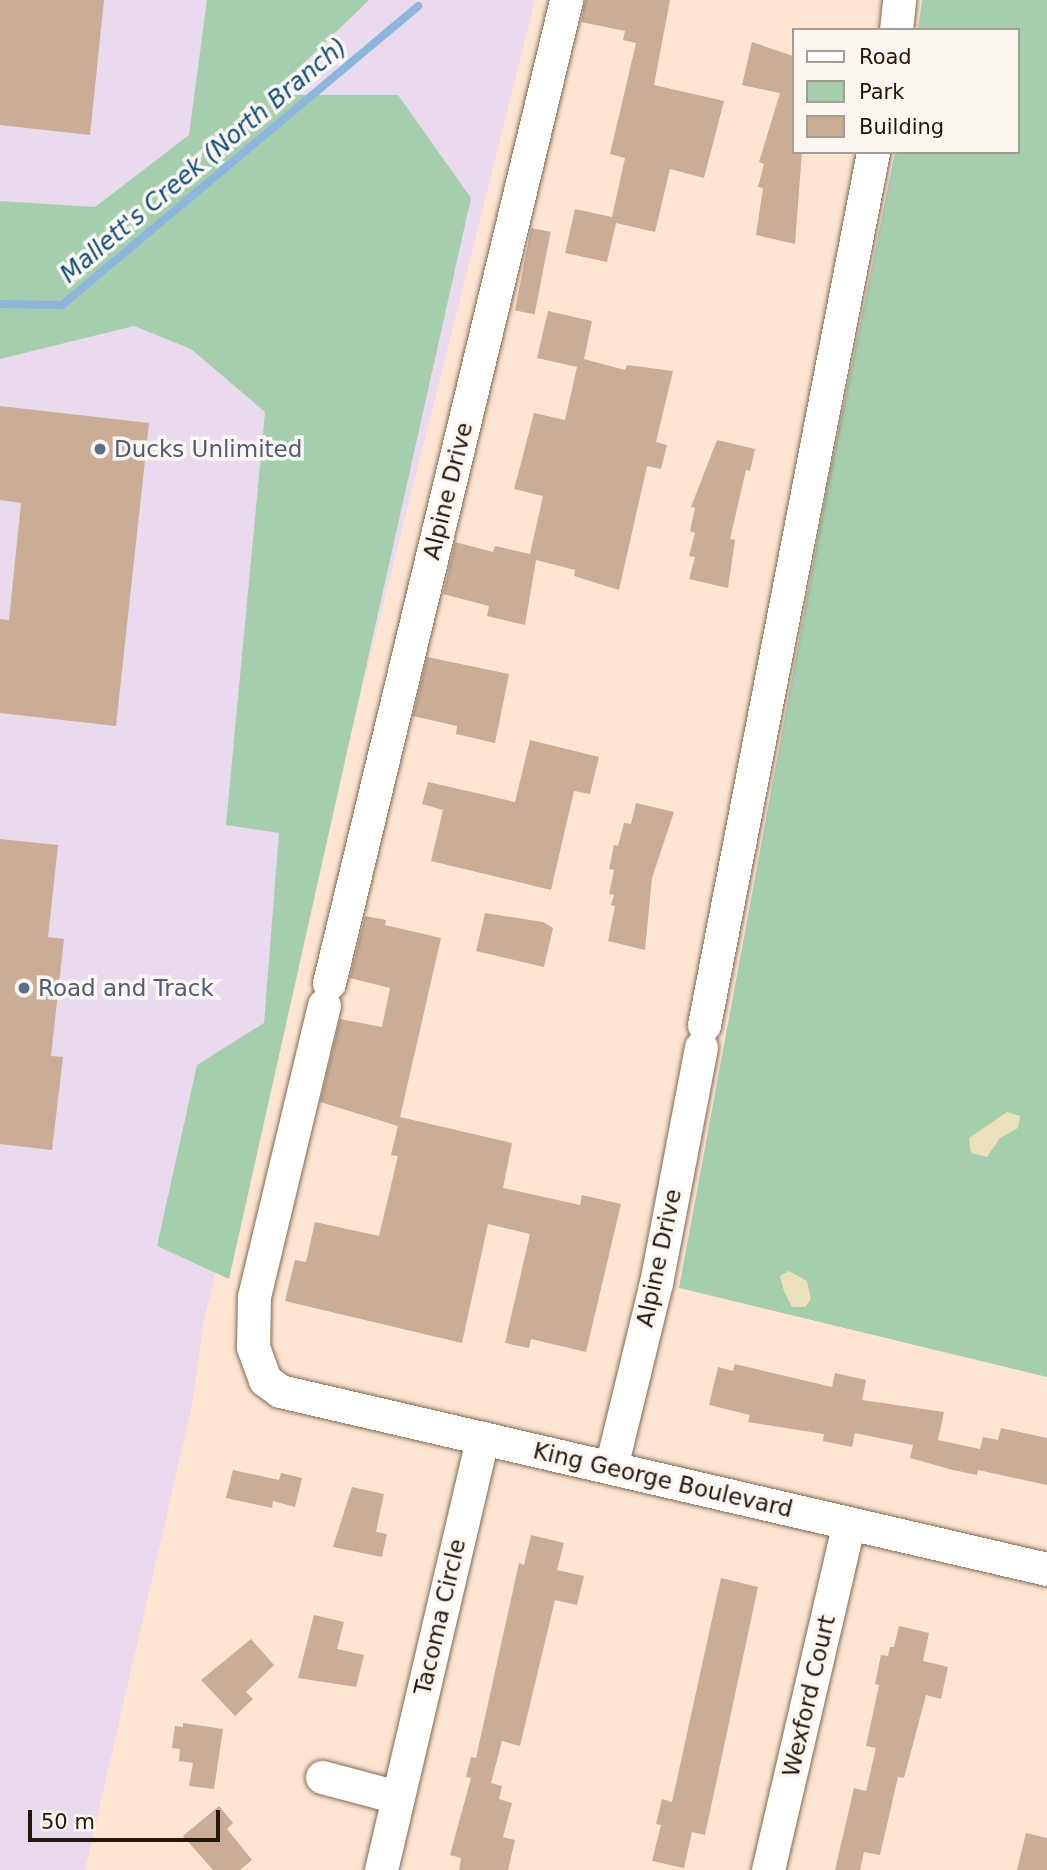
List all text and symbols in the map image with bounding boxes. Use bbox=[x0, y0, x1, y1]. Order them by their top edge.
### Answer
legend bbox=[792, 28, 1019, 154]
water label: Mallett's Creek (North Branch) bbox=[55, 33, 353, 289]
text: Road bbox=[859, 45, 912, 69]
text: Park bbox=[859, 80, 904, 104]
text: Building bbox=[859, 115, 944, 139]
street label: Alpine Drive bbox=[418, 420, 478, 562]
place label: Ducks Unlimited bbox=[114, 435, 302, 463]
marker: Ducks Unlimited bbox=[92, 441, 108, 457]
place label: Road and Track bbox=[38, 974, 214, 1002]
marker: Road and Track bbox=[16, 980, 32, 996]
street label: Alpine Drive bbox=[631, 1186, 687, 1330]
street label: King George Boulevard bbox=[531, 1437, 795, 1523]
street label: Tacoma Circle bbox=[409, 1536, 471, 1698]
street label: Wexford Court bbox=[777, 1612, 841, 1780]
scale bar bbox=[32, 1797, 224, 1841]
text: 50 m bbox=[41, 1810, 95, 1834]

